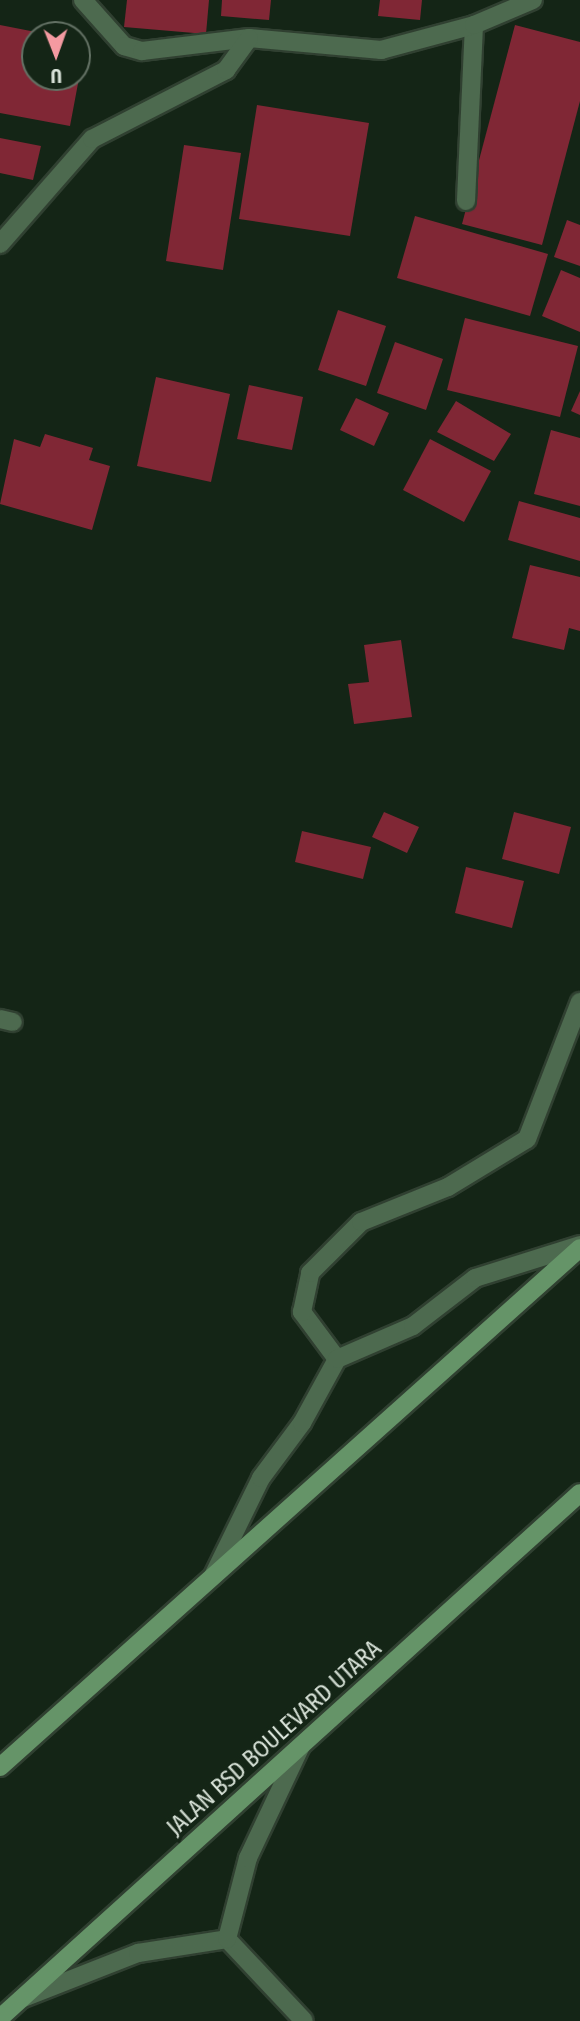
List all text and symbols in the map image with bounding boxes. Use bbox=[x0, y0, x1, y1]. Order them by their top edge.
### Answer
north arrow bbox=[21, 21, 91, 91]
text: U bbox=[51, 64, 62, 87]
street label: JALAN BSD BOULEVARD UTARA bbox=[161, 1635, 387, 1841]

